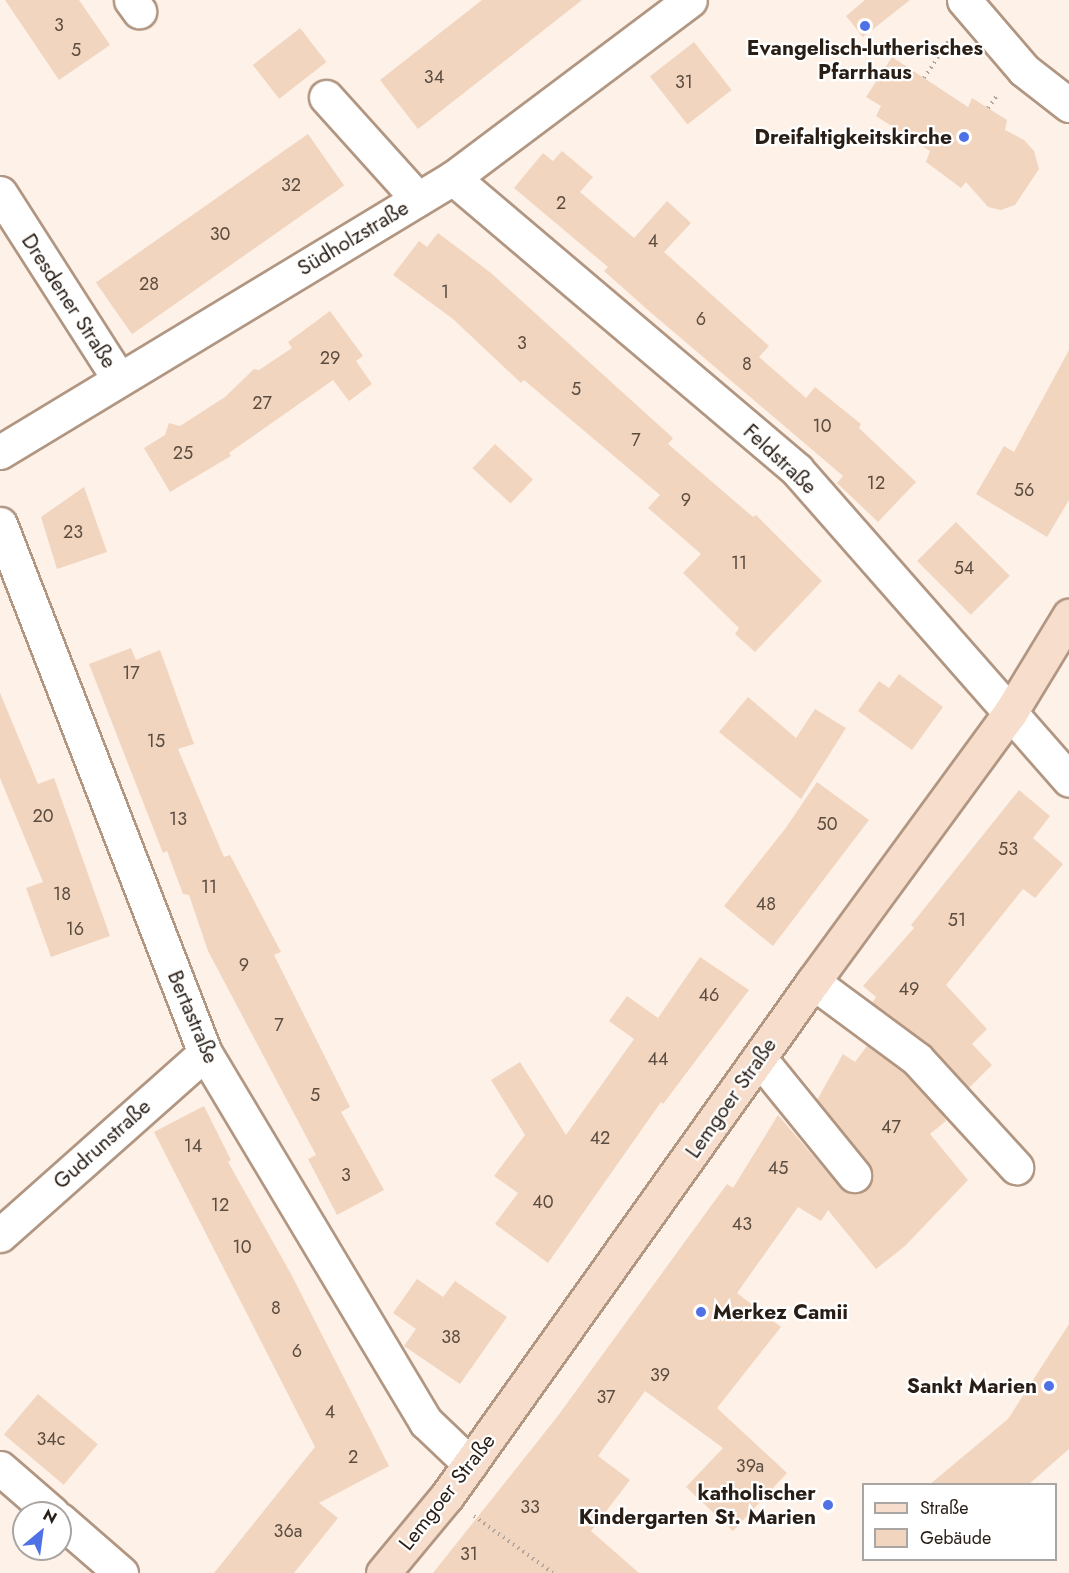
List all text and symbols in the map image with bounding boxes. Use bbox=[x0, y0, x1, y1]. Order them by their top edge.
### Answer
house number: 3 bbox=[54, 14, 64, 36]
marker: Evangelisch-lutherisches Pfarrhaus bbox=[858, 19, 872, 33]
place label: Evangelisch-lutherisches Pfarrhaus bbox=[747, 35, 983, 85]
house number: 5 bbox=[71, 39, 81, 61]
house number: 34 bbox=[424, 66, 444, 88]
house number: 31 bbox=[675, 71, 693, 93]
place label: Dreifaltigkeitskirche bbox=[754, 124, 952, 150]
marker: Dreifaltigkeitskirche bbox=[957, 130, 971, 144]
house number: 32 bbox=[281, 174, 301, 196]
house number: 2 bbox=[556, 192, 566, 214]
street label: Südholzstraße bbox=[293, 195, 413, 281]
house number: 30 bbox=[210, 223, 230, 245]
street label: Dresdener Straße bbox=[16, 229, 122, 373]
house number: 4 bbox=[648, 230, 658, 252]
house number: 28 bbox=[139, 273, 159, 295]
house number: 1 bbox=[441, 281, 449, 303]
house number: 6 bbox=[696, 308, 706, 330]
house number: 3 bbox=[517, 332, 527, 354]
house number: 29 bbox=[320, 347, 340, 369]
house number: 8 bbox=[742, 353, 752, 375]
house number: 5 bbox=[571, 378, 581, 400]
house number: 27 bbox=[252, 392, 272, 414]
house number: 10 bbox=[813, 415, 831, 437]
street label: Feldstraße bbox=[738, 419, 822, 499]
house number: 7 bbox=[631, 429, 641, 451]
house number: 25 bbox=[173, 442, 193, 464]
house number: 12 bbox=[867, 472, 885, 494]
house number: 56 bbox=[1014, 479, 1034, 501]
house number: 9 bbox=[681, 489, 691, 511]
house number: 23 bbox=[63, 521, 83, 543]
house number: 11 bbox=[731, 552, 747, 574]
house number: 54 bbox=[954, 557, 974, 579]
house number: 17 bbox=[122, 662, 140, 684]
house number: 15 bbox=[147, 730, 165, 752]
house number: 20 bbox=[32, 805, 54, 827]
house number: 13 bbox=[169, 808, 187, 830]
house number: 50 bbox=[817, 813, 837, 835]
house number: 53 bbox=[998, 838, 1018, 860]
house number: 11 bbox=[201, 876, 217, 898]
house number: 18 bbox=[53, 883, 71, 905]
house number: 48 bbox=[756, 893, 776, 915]
house number: 51 bbox=[948, 909, 966, 931]
house number: 16 bbox=[66, 918, 84, 940]
house number: 9 bbox=[239, 954, 249, 976]
street label: Bertastraße bbox=[162, 967, 224, 1067]
house number: 49 bbox=[899, 978, 919, 1000]
house number: 46 bbox=[699, 984, 719, 1006]
house number: 7 bbox=[274, 1014, 284, 1036]
street label: Lemgoer Straße bbox=[680, 1033, 782, 1163]
house number: 44 bbox=[648, 1048, 668, 1070]
house number: 5 bbox=[310, 1084, 320, 1106]
street label: Gudrunstraße bbox=[48, 1094, 156, 1194]
house number: 47 bbox=[881, 1116, 901, 1138]
house number: 42 bbox=[590, 1127, 610, 1149]
house number: 14 bbox=[184, 1135, 202, 1157]
house number: 45 bbox=[768, 1157, 788, 1179]
house number: 3 bbox=[341, 1164, 351, 1186]
house number: 40 bbox=[532, 1191, 554, 1213]
house number: 12 bbox=[211, 1194, 229, 1216]
house number: 43 bbox=[732, 1213, 752, 1235]
house number: 10 bbox=[233, 1236, 251, 1258]
house number: 8 bbox=[271, 1297, 281, 1319]
place label: Merkez Camii bbox=[713, 1299, 848, 1325]
marker: Merkez Camii bbox=[694, 1305, 708, 1319]
house number: 38 bbox=[441, 1326, 461, 1348]
house number: 6 bbox=[292, 1340, 302, 1362]
house number: 39 bbox=[650, 1364, 670, 1386]
place label: Sankt Marien bbox=[907, 1373, 1037, 1399]
marker: Sankt Marien bbox=[1042, 1379, 1056, 1393]
house number: 37 bbox=[596, 1386, 616, 1408]
house number: 4 bbox=[325, 1401, 335, 1423]
house number: 34c bbox=[37, 1428, 65, 1450]
street label: Lemgoer Straße bbox=[394, 1429, 500, 1555]
house number: 2 bbox=[348, 1446, 358, 1468]
house number: 39a bbox=[736, 1455, 764, 1477]
place label: katholischer Kindergarten St. Marien bbox=[579, 1480, 816, 1530]
legend bbox=[862, 1483, 1057, 1561]
text: Straße bbox=[920, 1495, 968, 1521]
house number: 33 bbox=[520, 1496, 540, 1518]
marker: katholischer Kindergarten St. Marien bbox=[821, 1498, 835, 1512]
north arrow bbox=[12, 1501, 72, 1561]
text: N bbox=[39, 1503, 61, 1530]
house number: 36a bbox=[274, 1520, 302, 1542]
text: Gebäude bbox=[920, 1525, 991, 1551]
house number: 31 bbox=[460, 1543, 478, 1565]

